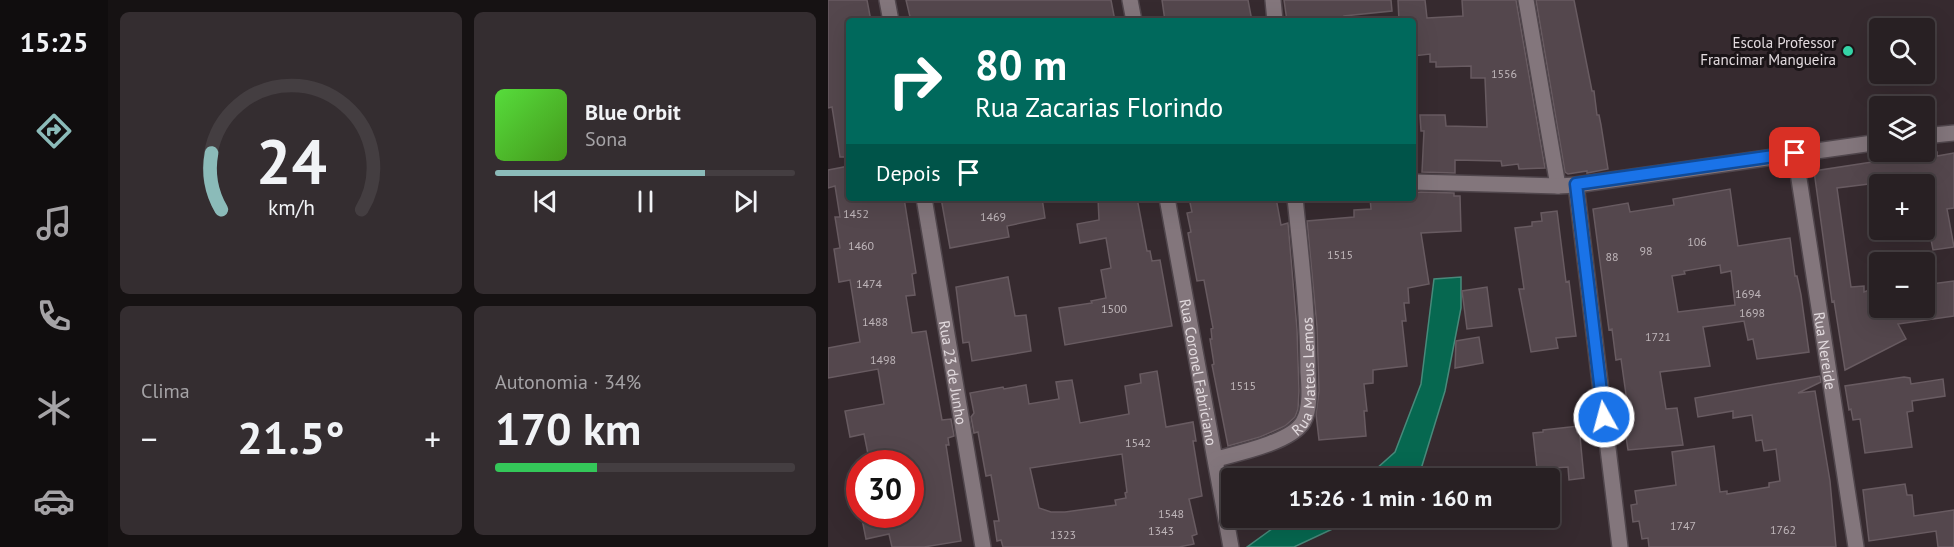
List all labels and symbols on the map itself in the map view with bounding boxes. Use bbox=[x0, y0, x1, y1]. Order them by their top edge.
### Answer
place label: Escola Professor Francimar Mangueira bbox=[1700, 33, 1836, 69]
marker: Escola Professor Francimar Mangueira bbox=[1841, 44, 1855, 58]
house number: 1556 bbox=[1491, 66, 1517, 81]
pin bbox=[1769, 127, 1820, 178]
house number: 1452 bbox=[843, 206, 869, 221]
house number: 1469 bbox=[980, 209, 1006, 224]
house number: 106 bbox=[1687, 234, 1707, 249]
house number: 1460 bbox=[848, 238, 875, 253]
house number: 98 bbox=[1639, 243, 1653, 258]
house number: 1515 bbox=[1327, 247, 1353, 262]
house number: 88 bbox=[1605, 249, 1619, 264]
house number: 1474 bbox=[856, 276, 883, 291]
house number: 1694 bbox=[1735, 286, 1762, 301]
street label: Rua Coronel Fabriciano bbox=[1176, 297, 1222, 447]
house number: 1500 bbox=[1101, 301, 1128, 316]
house number: 1698 bbox=[1739, 305, 1765, 320]
street label: Rua Nereide bbox=[1810, 310, 1841, 391]
house number: 1488 bbox=[862, 314, 888, 329]
street label: Rua Mateus Lemos bbox=[1287, 317, 1319, 439]
street label: Rua 23 de Junho bbox=[935, 319, 972, 426]
house number: 1721 bbox=[1645, 329, 1671, 344]
house number: 1498 bbox=[870, 352, 896, 367]
house number: 1515 bbox=[1230, 378, 1256, 393]
position arrow bbox=[1572, 385, 1636, 449]
house number: 1542 bbox=[1125, 435, 1151, 450]
speed limit sign: 30 bbox=[846, 450, 924, 528]
house number: 1548 bbox=[1158, 506, 1184, 521]
house number: 1747 bbox=[1670, 518, 1696, 533]
house number: 1762 bbox=[1770, 522, 1796, 537]
house number: 1343 bbox=[1148, 523, 1174, 538]
house number: 1323 bbox=[1050, 527, 1076, 542]

